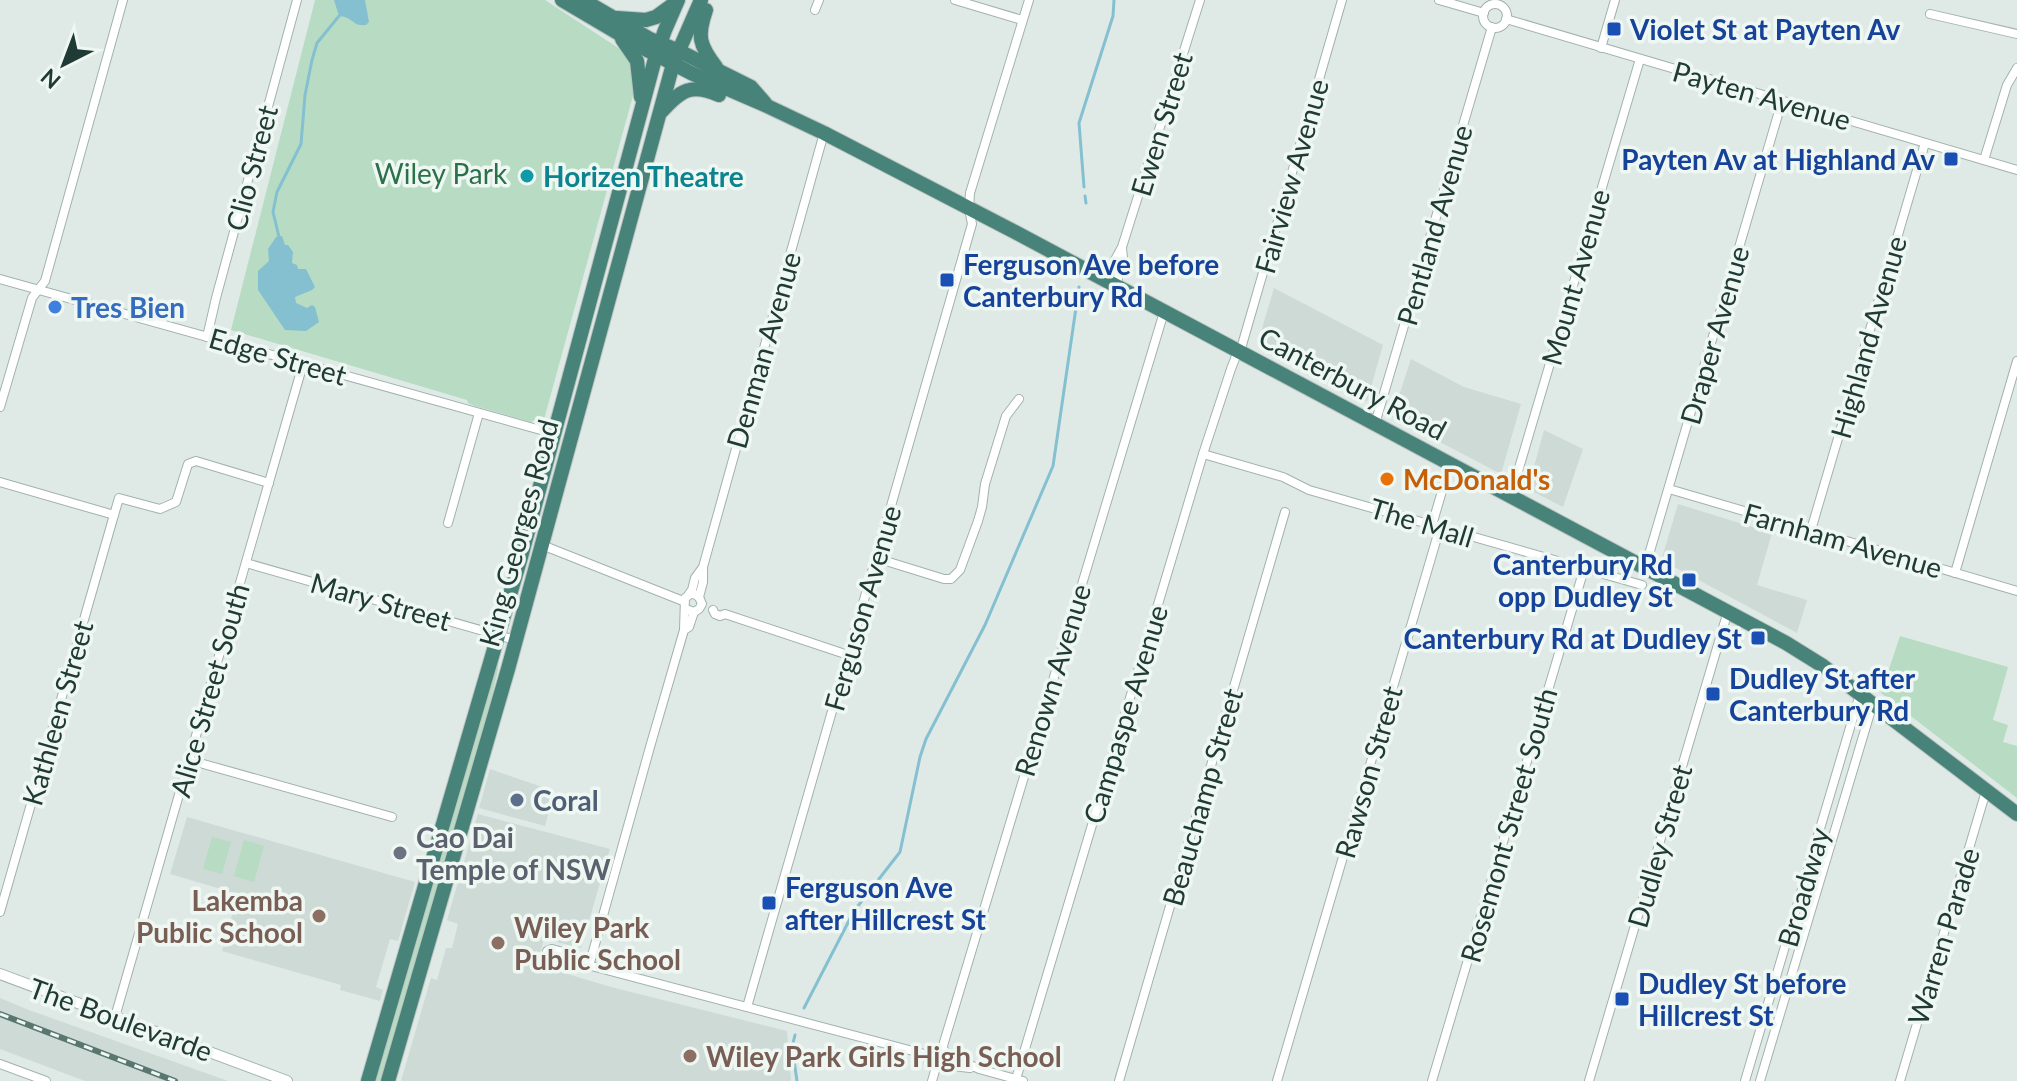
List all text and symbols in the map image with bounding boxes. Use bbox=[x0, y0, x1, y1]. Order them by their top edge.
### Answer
place label: Violet St at Payten Av bbox=[1629, 12, 1900, 46]
marker: Violet St at Payten Av bbox=[1605, 20, 1623, 38]
north arrow bbox=[24, 24, 104, 104]
street label: Ewen Street bbox=[1123, 48, 1199, 200]
street label: Payten Avenue bbox=[1669, 53, 1855, 137]
text: N bbox=[35, 64, 66, 95]
street label: Fairview Avenue bbox=[1247, 75, 1335, 277]
street label: Clio Street bbox=[218, 101, 284, 235]
street label: Pentland Avenue bbox=[1389, 121, 1479, 329]
place label: Payten Av at Highland Av bbox=[1621, 142, 1935, 176]
marker: Payten Av at Highland Av bbox=[1942, 150, 1960, 168]
park label: Wiley Park bbox=[375, 156, 508, 190]
place label: Horizen Theatre bbox=[543, 159, 744, 193]
marker: Horizen Theatre bbox=[518, 167, 536, 185]
street label: Mount Avenue bbox=[1534, 185, 1616, 369]
street label: Highland Avenue bbox=[1823, 232, 1913, 442]
street label: Draper Avenue bbox=[1672, 242, 1756, 428]
place label: Ferguson Ave before Canterbury Rd bbox=[963, 247, 1219, 313]
street label: Denman Avenue bbox=[719, 248, 807, 452]
marker: Ferguson Ave before Canterbury Rd bbox=[938, 271, 956, 289]
place label: Tres Bien bbox=[71, 290, 185, 324]
marker: Tres Bien bbox=[46, 298, 64, 316]
street label: Canterbury Road bbox=[1253, 319, 1453, 447]
street label: Edge Street bbox=[205, 320, 351, 392]
street label: King Georges Road bbox=[471, 416, 565, 650]
place label: McDonald's bbox=[1403, 462, 1550, 496]
marker: McDonald's bbox=[1378, 470, 1396, 488]
street label: The Mall bbox=[1366, 490, 1478, 554]
street label: Farnham Avenue bbox=[1740, 495, 1946, 585]
street label: Ferguson Avenue bbox=[816, 501, 908, 715]
place label: Canterbury Rd opp Dudley St bbox=[1493, 547, 1674, 613]
street label: Mary Street bbox=[307, 565, 455, 637]
marker: Canterbury Rd opp Dudley St bbox=[1680, 571, 1698, 589]
street label: Alice Street South bbox=[162, 579, 256, 801]
street label: Renown Avenue bbox=[1007, 580, 1097, 780]
street label: Campaspe Avenue bbox=[1076, 601, 1174, 827]
street label: Kathleen Street bbox=[14, 617, 100, 809]
place label: Canterbury Rd at Dudley St bbox=[1403, 621, 1743, 655]
marker: Canterbury Rd at Dudley St bbox=[1749, 629, 1767, 647]
place label: Dudley St after Canterbury Rd bbox=[1729, 661, 1916, 727]
street label: Rawson Street bbox=[1327, 682, 1409, 862]
street label: Beauchamp Street bbox=[1155, 684, 1249, 910]
street label: Rosemont Street South bbox=[1453, 684, 1563, 966]
marker: Dudley St after Canterbury Rd bbox=[1704, 685, 1722, 703]
street label: Dudley Street bbox=[1620, 761, 1698, 931]
place label: Coral bbox=[533, 783, 599, 817]
marker: Coral bbox=[508, 791, 526, 809]
place label: Cao Dai Temple of NSW bbox=[416, 820, 611, 886]
street label: Broadway bbox=[1770, 823, 1836, 951]
street label: Warren Parade bbox=[1900, 843, 1986, 1029]
marker: Cao Dai Temple of NSW bbox=[391, 844, 409, 862]
place label: Ferguson Ave after Hillcrest St bbox=[785, 870, 986, 936]
place label: Lakemba Public School bbox=[136, 883, 303, 949]
marker: Ferguson Ave after Hillcrest St bbox=[760, 894, 778, 912]
marker: Lakemba Public School bbox=[310, 907, 328, 925]
place label: Wiley Park Public School bbox=[514, 910, 681, 976]
marker: Wiley Park Public School bbox=[489, 934, 507, 952]
place label: Dudley St before Hillcrest St bbox=[1638, 966, 1847, 1032]
street label: The Boulevarde bbox=[25, 970, 217, 1068]
marker: Dudley St before Hillcrest St bbox=[1613, 990, 1631, 1008]
place label: Wiley Park Girls High School bbox=[706, 1039, 1062, 1073]
marker: Wiley Park Girls High School bbox=[681, 1047, 699, 1065]

